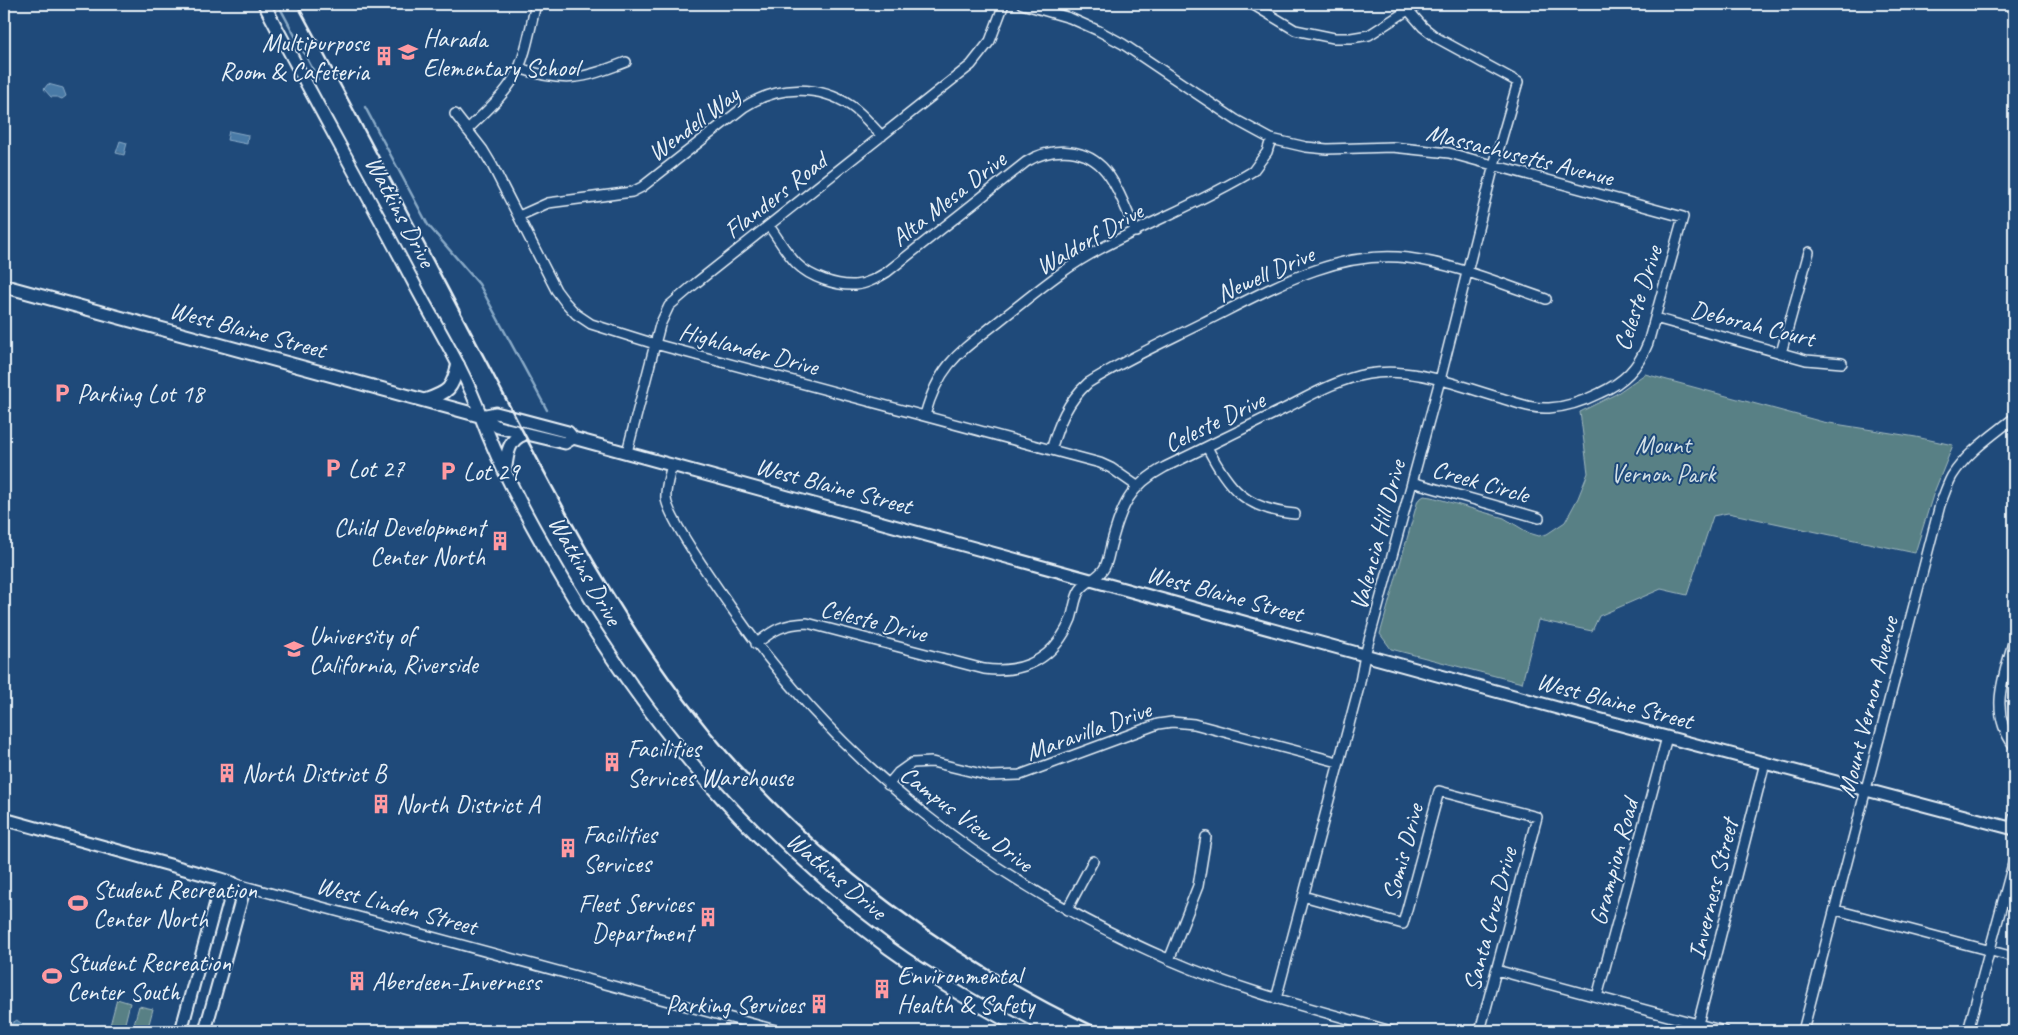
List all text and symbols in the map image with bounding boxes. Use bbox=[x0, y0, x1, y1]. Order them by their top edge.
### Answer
place label: Harada Elementary School bbox=[423, 23, 584, 84]
place label: Multipurpose Room & Cafeteria bbox=[220, 27, 371, 88]
school or university icon: Harada Elementary School bbox=[397, 41, 419, 63]
building icon: Multipurpose Room & Cafeteria bbox=[373, 45, 395, 67]
street label: Wendell Way bbox=[641, 78, 747, 169]
street label: Massachusetts Avenue bbox=[1423, 116, 1618, 194]
street label: Alta Mesa Drive bbox=[885, 143, 1014, 254]
street label: Flanders Road bbox=[717, 144, 836, 246]
street label: Watkins Drive bbox=[358, 150, 444, 274]
street label: Waldorf Drive bbox=[1030, 194, 1150, 282]
street label: Newell Drive bbox=[1212, 237, 1321, 310]
street label: Celeste Drive bbox=[1606, 240, 1670, 355]
street label: Deborah Court bbox=[1688, 293, 1821, 355]
street label: West Blaine Street bbox=[166, 294, 332, 367]
street label: Highlander Drive bbox=[676, 315, 824, 383]
place label: Parking Lot 18 bbox=[77, 378, 207, 410]
parking icon: Parking Lot 18 bbox=[51, 382, 73, 404]
street label: Celeste Drive bbox=[1159, 383, 1272, 460]
park label: Mount Vernon Park bbox=[1611, 429, 1717, 490]
street label: West Blaine Street bbox=[752, 450, 918, 523]
place label: Lot 27 bbox=[348, 453, 406, 485]
street label: Creek Circle bbox=[1429, 453, 1535, 512]
street label: Valencia Hill Drive bbox=[1343, 455, 1414, 614]
place label: Lot 29 bbox=[463, 456, 521, 488]
parking icon: Lot 27 bbox=[322, 457, 344, 479]
parking icon: Lot 29 bbox=[437, 460, 459, 482]
street label: Watkins Drive bbox=[541, 510, 630, 633]
place label: Child Development Center North bbox=[334, 512, 489, 573]
building icon: Child Development Center North bbox=[489, 530, 511, 552]
street label: West Blaine Street bbox=[1143, 558, 1309, 631]
street label: Celeste Drive bbox=[817, 592, 932, 650]
street label: Mount Vernon Avenue bbox=[1830, 612, 1906, 801]
place label: University of California, Riverside bbox=[309, 620, 479, 681]
school or university icon: University of California, Riverside bbox=[283, 638, 305, 660]
street label: West Blaine Street bbox=[1533, 665, 1699, 738]
street label: Maravilla Drive bbox=[1021, 693, 1157, 768]
place label: Facilities Services Warehouse bbox=[627, 733, 795, 794]
building icon: Facilities Services Warehouse bbox=[601, 751, 623, 773]
place label: North District B bbox=[242, 758, 388, 790]
street label: Campus View Drive bbox=[893, 758, 1041, 880]
building icon: North District B bbox=[216, 762, 238, 784]
place label: North District A bbox=[396, 789, 541, 821]
street label: Grampion Road bbox=[1582, 792, 1647, 929]
building icon: North District A bbox=[370, 793, 392, 815]
street label: Somis Drive bbox=[1375, 799, 1432, 904]
street label: Inverness Street bbox=[1680, 812, 1747, 963]
place label: Facilities Services bbox=[583, 819, 659, 880]
street label: Watkins Drive bbox=[780, 825, 895, 928]
building icon: Facilities Services bbox=[557, 837, 579, 859]
street label: Santa Cruz Drive bbox=[1455, 842, 1525, 994]
street label: West Linden Street bbox=[313, 869, 483, 943]
place label: Student Recreation Center North bbox=[93, 874, 258, 935]
place label: Fleet Services Department bbox=[578, 888, 697, 949]
sports icon: Student Recreation Center North bbox=[67, 892, 89, 914]
building icon: Fleet Services Department bbox=[697, 906, 719, 928]
place label: Student Recreation Center South bbox=[67, 947, 232, 1008]
place label: Environmental Health & Safety bbox=[897, 960, 1037, 1021]
sports icon: Student Recreation Center South bbox=[41, 965, 63, 987]
place label: Aberdeen-Inverness bbox=[372, 966, 543, 998]
building icon: Aberdeen-Inverness bbox=[346, 970, 368, 992]
building icon: Environmental Health & Safety bbox=[871, 978, 893, 1000]
place label: Parking Services bbox=[666, 989, 806, 1021]
building icon: Parking Services bbox=[808, 993, 830, 1015]

